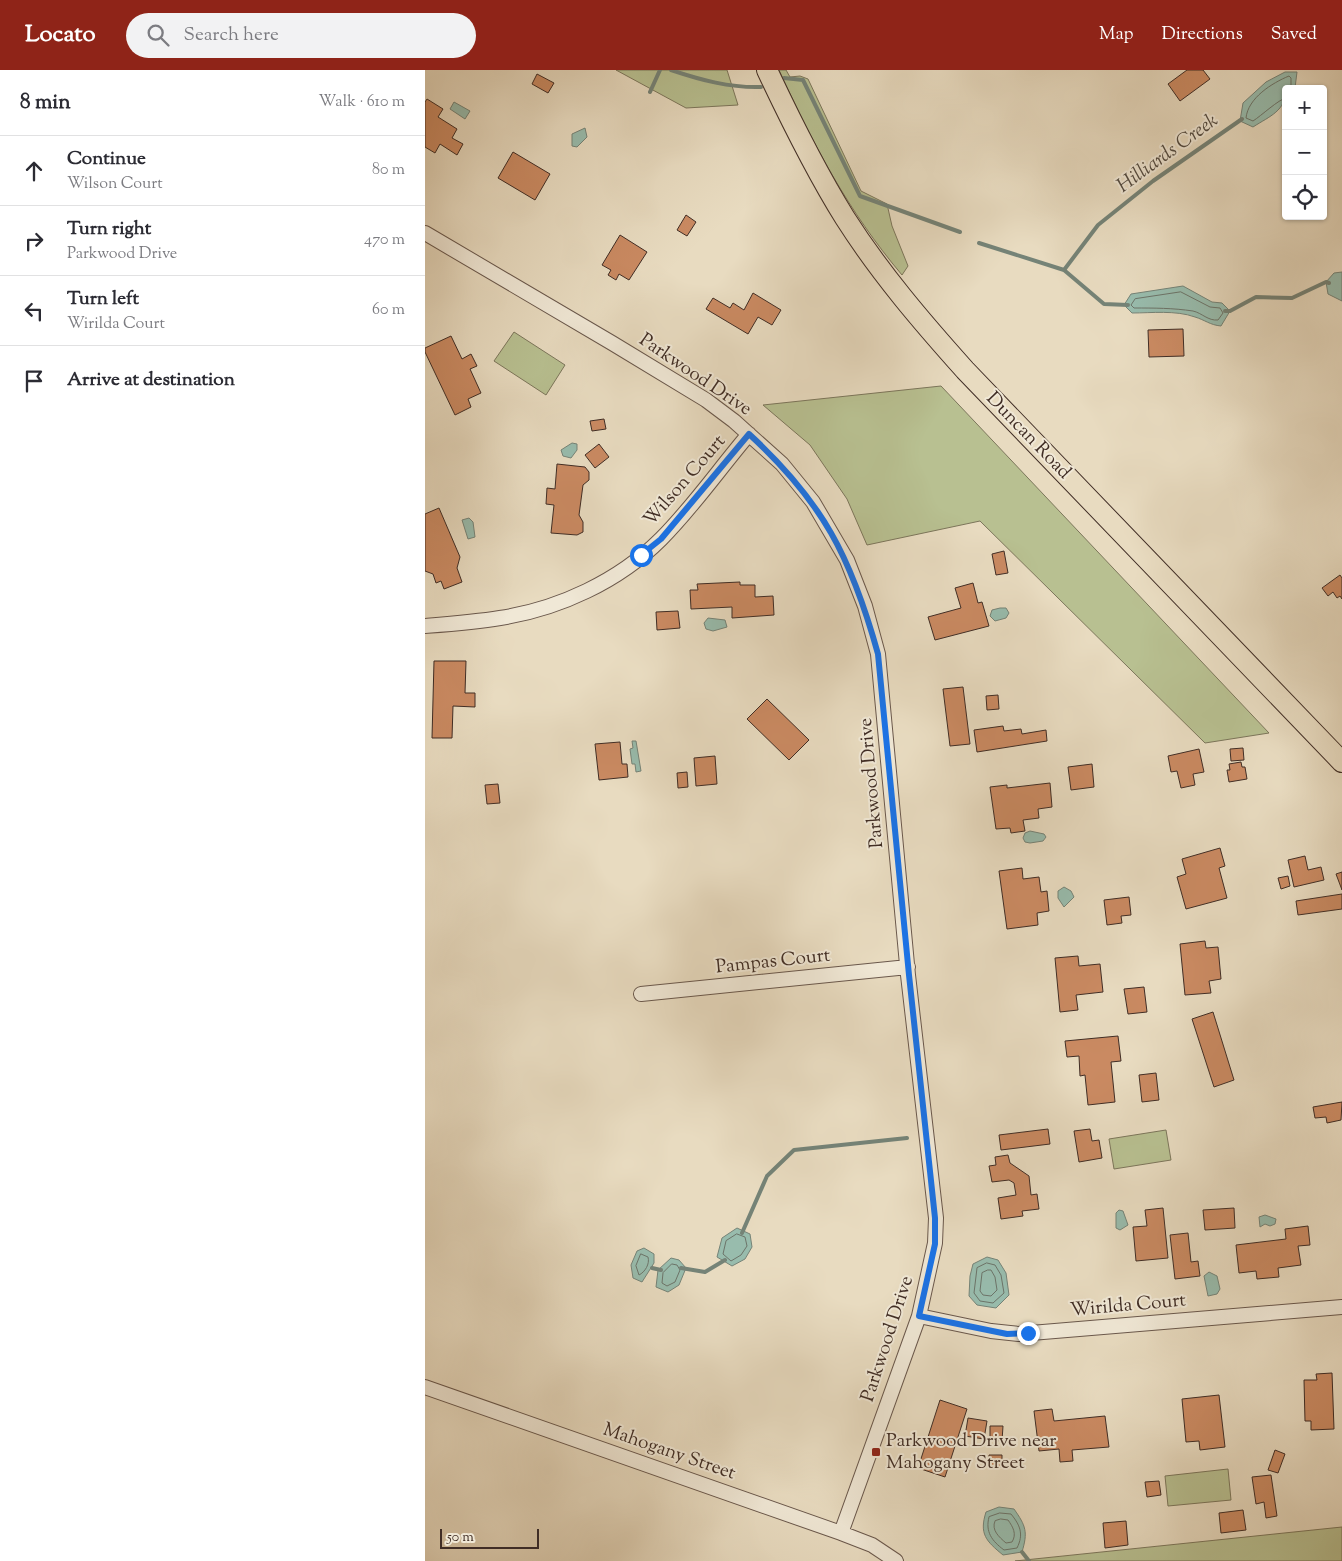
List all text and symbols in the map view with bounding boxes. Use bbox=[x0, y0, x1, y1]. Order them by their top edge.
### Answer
search box bbox=[126, 13, 476, 58]
text: Locato bbox=[25, 18, 96, 52]
icon: search bbox=[144, 21, 172, 49]
text: Search here bbox=[184, 22, 279, 49]
text: Map bbox=[1099, 22, 1134, 48]
text: Directions bbox=[1162, 22, 1243, 48]
text: Saved bbox=[1271, 22, 1317, 48]
map controls bbox=[1282, 85, 1327, 220]
button: + bbox=[1282, 85, 1327, 130]
text: 8 min bbox=[20, 88, 71, 118]
text: Walk · 610 m bbox=[318, 91, 405, 114]
water label: Hilliards Creek bbox=[1111, 107, 1225, 201]
button: − bbox=[1282, 130, 1327, 175]
text: Continue bbox=[67, 146, 146, 173]
icon: ahead bbox=[20, 157, 48, 185]
text: 80 m bbox=[372, 159, 405, 182]
text: Wilson Court bbox=[67, 173, 163, 196]
button: locate bbox=[1282, 175, 1327, 220]
text: Turn right bbox=[67, 216, 151, 243]
icon: right bbox=[20, 227, 48, 255]
text: 470 m bbox=[364, 229, 405, 252]
text: Parkwood Drive bbox=[67, 243, 177, 266]
text: Turn left bbox=[67, 286, 139, 313]
icon: left bbox=[20, 297, 48, 325]
text: 60 m bbox=[372, 299, 405, 322]
text: Wirilda Court bbox=[67, 313, 165, 336]
street label: Parkwood Drive bbox=[633, 327, 757, 423]
icon: arrive bbox=[20, 367, 48, 395]
text: Arrive at destination bbox=[67, 367, 235, 394]
street label: Duncan Road bbox=[979, 386, 1077, 486]
street label: Wilson Court bbox=[638, 429, 733, 533]
route start bbox=[630, 544, 653, 567]
street label: Parkwood Drive bbox=[853, 716, 891, 849]
street label: Pampas Court bbox=[714, 942, 832, 981]
street label: Parkwood Drive bbox=[855, 1272, 921, 1405]
street label: Wirilda Court bbox=[1069, 1287, 1188, 1325]
route end bbox=[1017, 1322, 1040, 1345]
street label: Mahogany Street bbox=[599, 1417, 740, 1488]
place label: Parkwood Drive near Mahogany Street bbox=[886, 1428, 1056, 1477]
marker: Parkwood Drive near Mahogany Street bbox=[870, 1446, 882, 1458]
scale bar bbox=[440, 1526, 539, 1549]
text: 50 m bbox=[447, 1528, 474, 1548]

